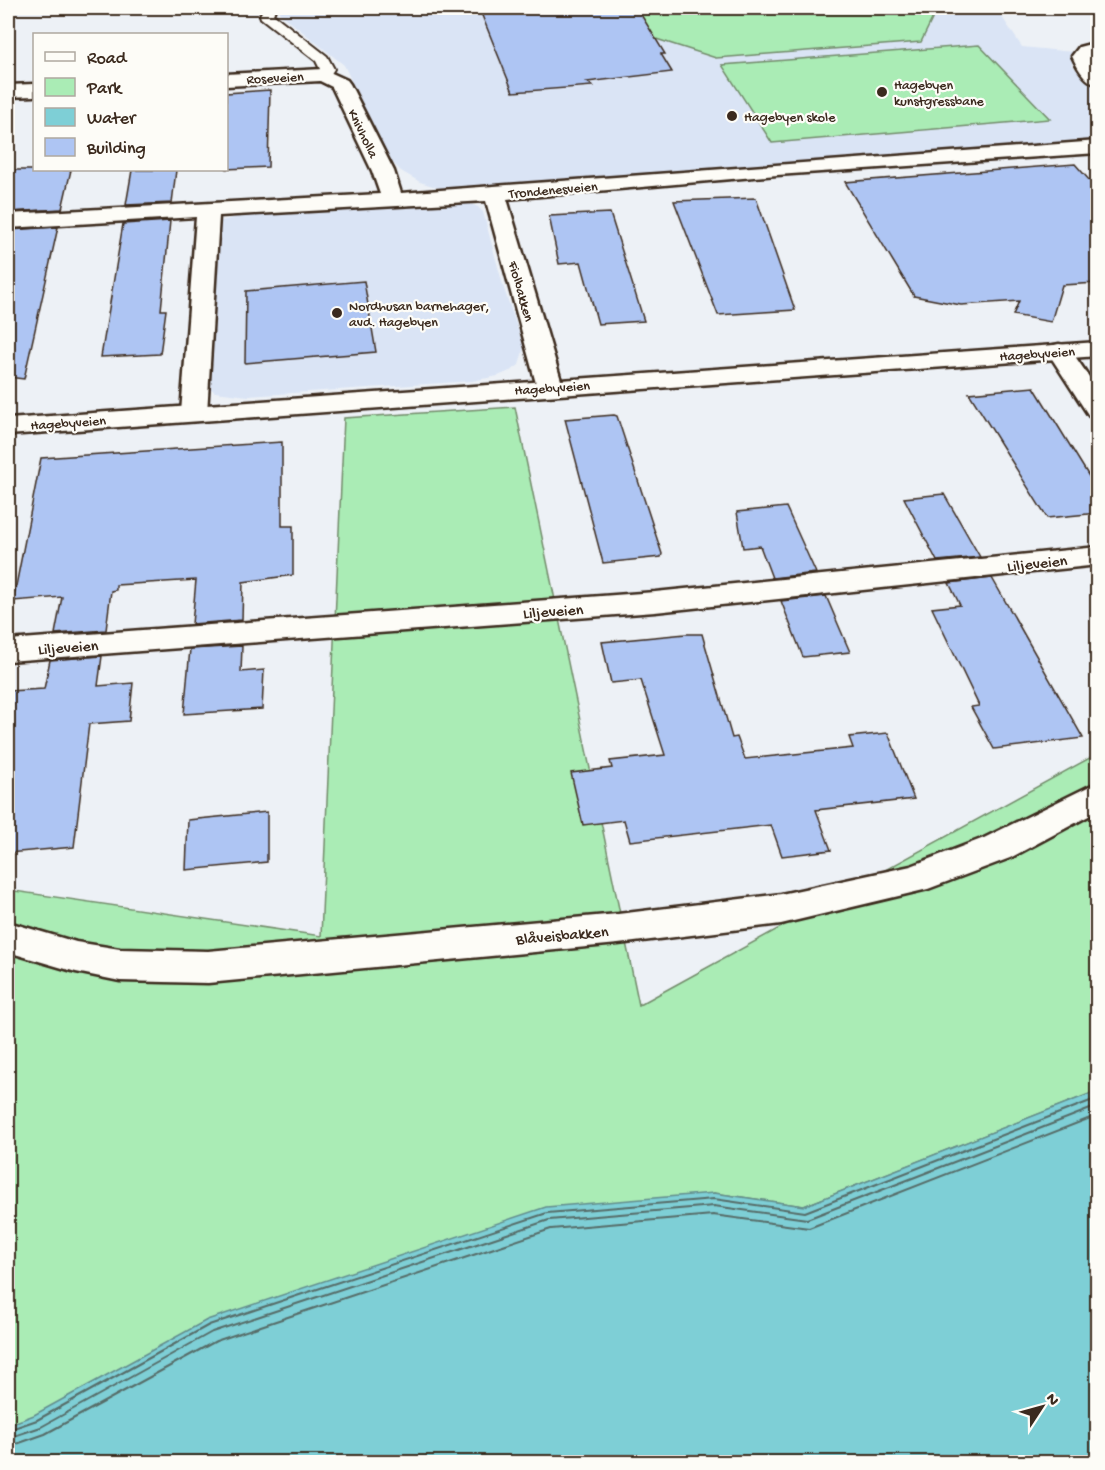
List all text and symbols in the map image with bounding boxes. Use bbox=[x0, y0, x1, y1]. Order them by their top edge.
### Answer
legend bbox=[33, 33, 228, 171]
text: Road bbox=[87, 49, 128, 70]
street label: Roseveien bbox=[246, 69, 305, 89]
place label: Hagebyen kunstgressbane bbox=[894, 78, 985, 111]
text: Park bbox=[86, 79, 123, 100]
marker: Hagebyen kunstgressbane bbox=[875, 85, 889, 99]
street label: Knivholla bbox=[343, 107, 381, 162]
text: Water bbox=[87, 109, 137, 130]
marker: Hagebyen skole bbox=[725, 109, 739, 123]
place label: Hagebyen skole bbox=[744, 110, 836, 127]
text: Building bbox=[86, 139, 146, 160]
street label: Trondenesveien bbox=[507, 179, 599, 204]
street label: Fiolbakken bbox=[503, 259, 536, 324]
place label: Nordhusan barnehager, avd. Hagebyen bbox=[349, 299, 489, 332]
marker: Nordhusan barnehager, avd. Hagebyen bbox=[330, 306, 344, 320]
street label: Hagebyveien bbox=[999, 344, 1076, 367]
street label: Hagebyveien bbox=[514, 378, 591, 401]
street label: Hagebyveien bbox=[30, 413, 107, 436]
street label: Liljeveien bbox=[1006, 553, 1069, 578]
street label: Liljeveien bbox=[522, 602, 584, 625]
street label: Liljeveien bbox=[37, 638, 99, 661]
street label: Blåveisbakken bbox=[514, 924, 610, 951]
north arrow bbox=[1012, 1377, 1072, 1437]
text: N bbox=[1041, 1390, 1062, 1410]

